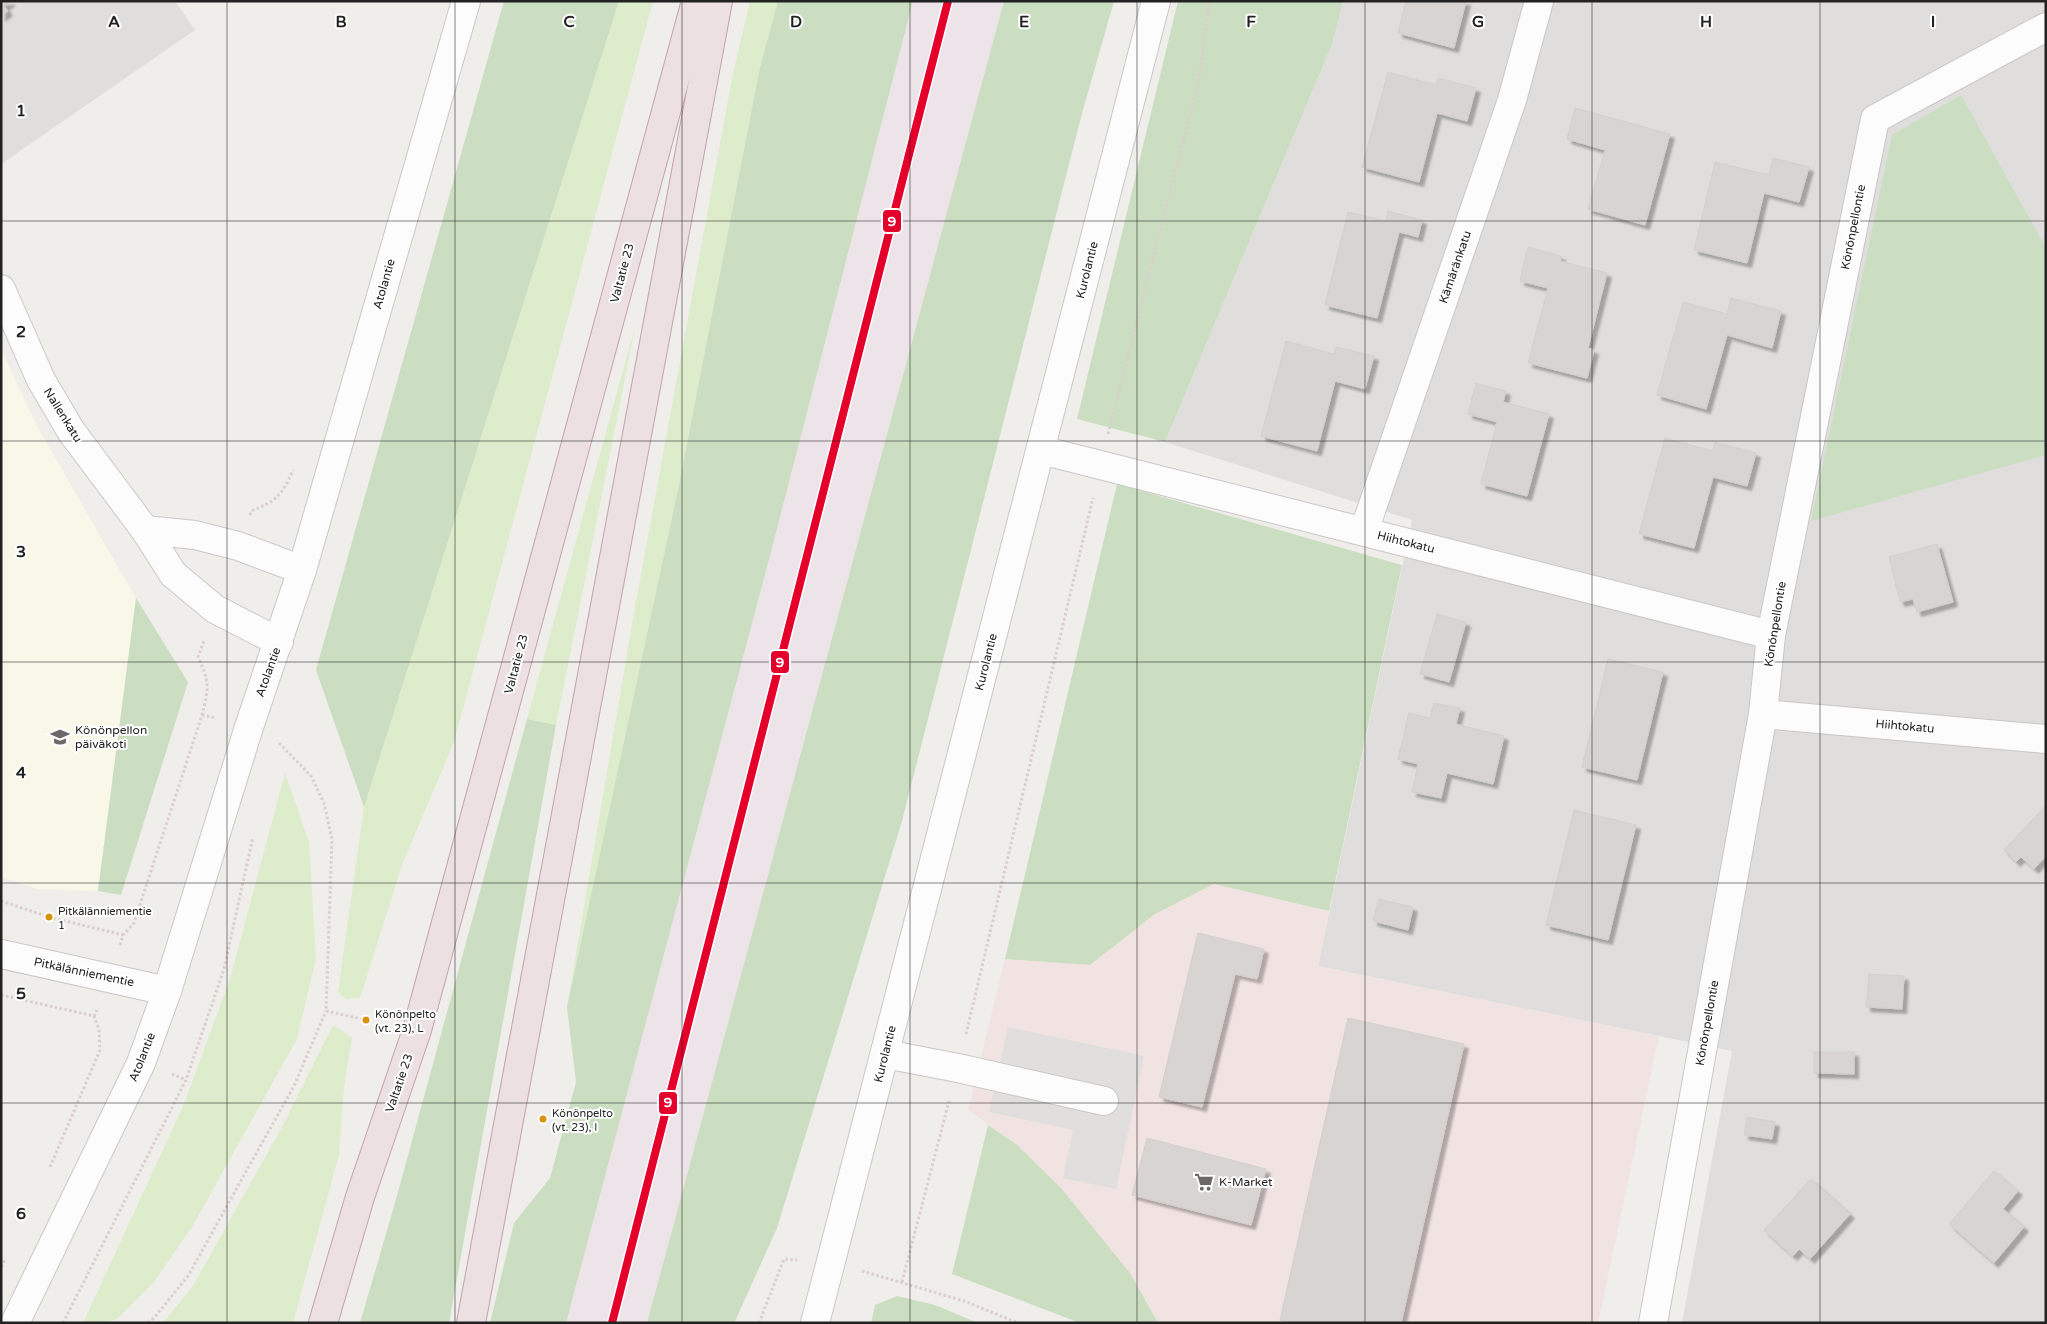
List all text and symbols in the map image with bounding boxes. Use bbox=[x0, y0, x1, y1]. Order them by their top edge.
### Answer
text: A bbox=[108, 12, 120, 32]
text: B bbox=[335, 12, 347, 32]
text: C bbox=[563, 12, 575, 32]
text: D bbox=[790, 12, 802, 32]
text: E bbox=[1019, 12, 1029, 32]
text: F bbox=[1246, 12, 1256, 32]
text: G bbox=[1472, 12, 1484, 32]
text: H bbox=[1700, 12, 1712, 32]
text: I bbox=[1931, 12, 1935, 32]
text: 1 bbox=[16, 101, 26, 121]
street label: Könönpellontie bbox=[1838, 183, 1868, 271]
line badge: 9 bbox=[882, 209, 902, 233]
text: 9 bbox=[888, 213, 897, 230]
street label: Kämäränkatu bbox=[1436, 229, 1474, 305]
street label: Kurolantie bbox=[1073, 240, 1101, 300]
street label: Valtatie 23 bbox=[607, 242, 637, 304]
street label: Atolantie bbox=[370, 257, 398, 311]
text: 2 bbox=[16, 322, 26, 342]
street label: Nallenkatu bbox=[41, 385, 85, 445]
street label: Hiihtokatu bbox=[1376, 528, 1436, 556]
text: 3 bbox=[16, 542, 26, 562]
street label: Könönpellontie bbox=[1761, 580, 1789, 668]
street label: Kurolantie bbox=[972, 632, 1000, 692]
street label: Valtatie 23 bbox=[501, 633, 531, 695]
street label: Atolantie bbox=[253, 645, 283, 699]
line badge: 9 bbox=[770, 650, 790, 674]
text: 9 bbox=[776, 654, 785, 671]
street label: Hiihtokatu bbox=[1875, 716, 1935, 736]
place label: Könönpellon päiväkoti bbox=[75, 723, 147, 751]
school or university icon: Könönpellon päiväkoti bbox=[49, 726, 71, 748]
text: 4 bbox=[16, 763, 26, 783]
place label: Pitkälänniementie 1 bbox=[58, 905, 152, 932]
marker: Pitkälänniementie 1 bbox=[44, 912, 54, 922]
street label: Pitkälänniementie bbox=[33, 955, 136, 990]
street label: Könönpellontie bbox=[1693, 979, 1721, 1067]
text: 5 bbox=[16, 984, 26, 1004]
place label: Könönpelto (vt. 23), L bbox=[375, 1008, 436, 1035]
marker: Könönpelto (vt. 23), L bbox=[361, 1015, 371, 1025]
street label: Kurolantie bbox=[871, 1024, 899, 1084]
street label: Atolantie bbox=[126, 1030, 158, 1084]
street label: Valtatie 23 bbox=[382, 1052, 416, 1114]
line badge: 9 bbox=[658, 1091, 678, 1115]
text: 9 bbox=[664, 1094, 673, 1111]
place label: Könönpelto (vt. 23), I bbox=[552, 1107, 613, 1134]
marker: Könönpelto (vt. 23), I bbox=[538, 1114, 548, 1124]
supermarket icon: K-Market bbox=[1193, 1171, 1215, 1193]
place label: K-Market bbox=[1219, 1175, 1273, 1189]
text: 6 bbox=[16, 1204, 26, 1224]

